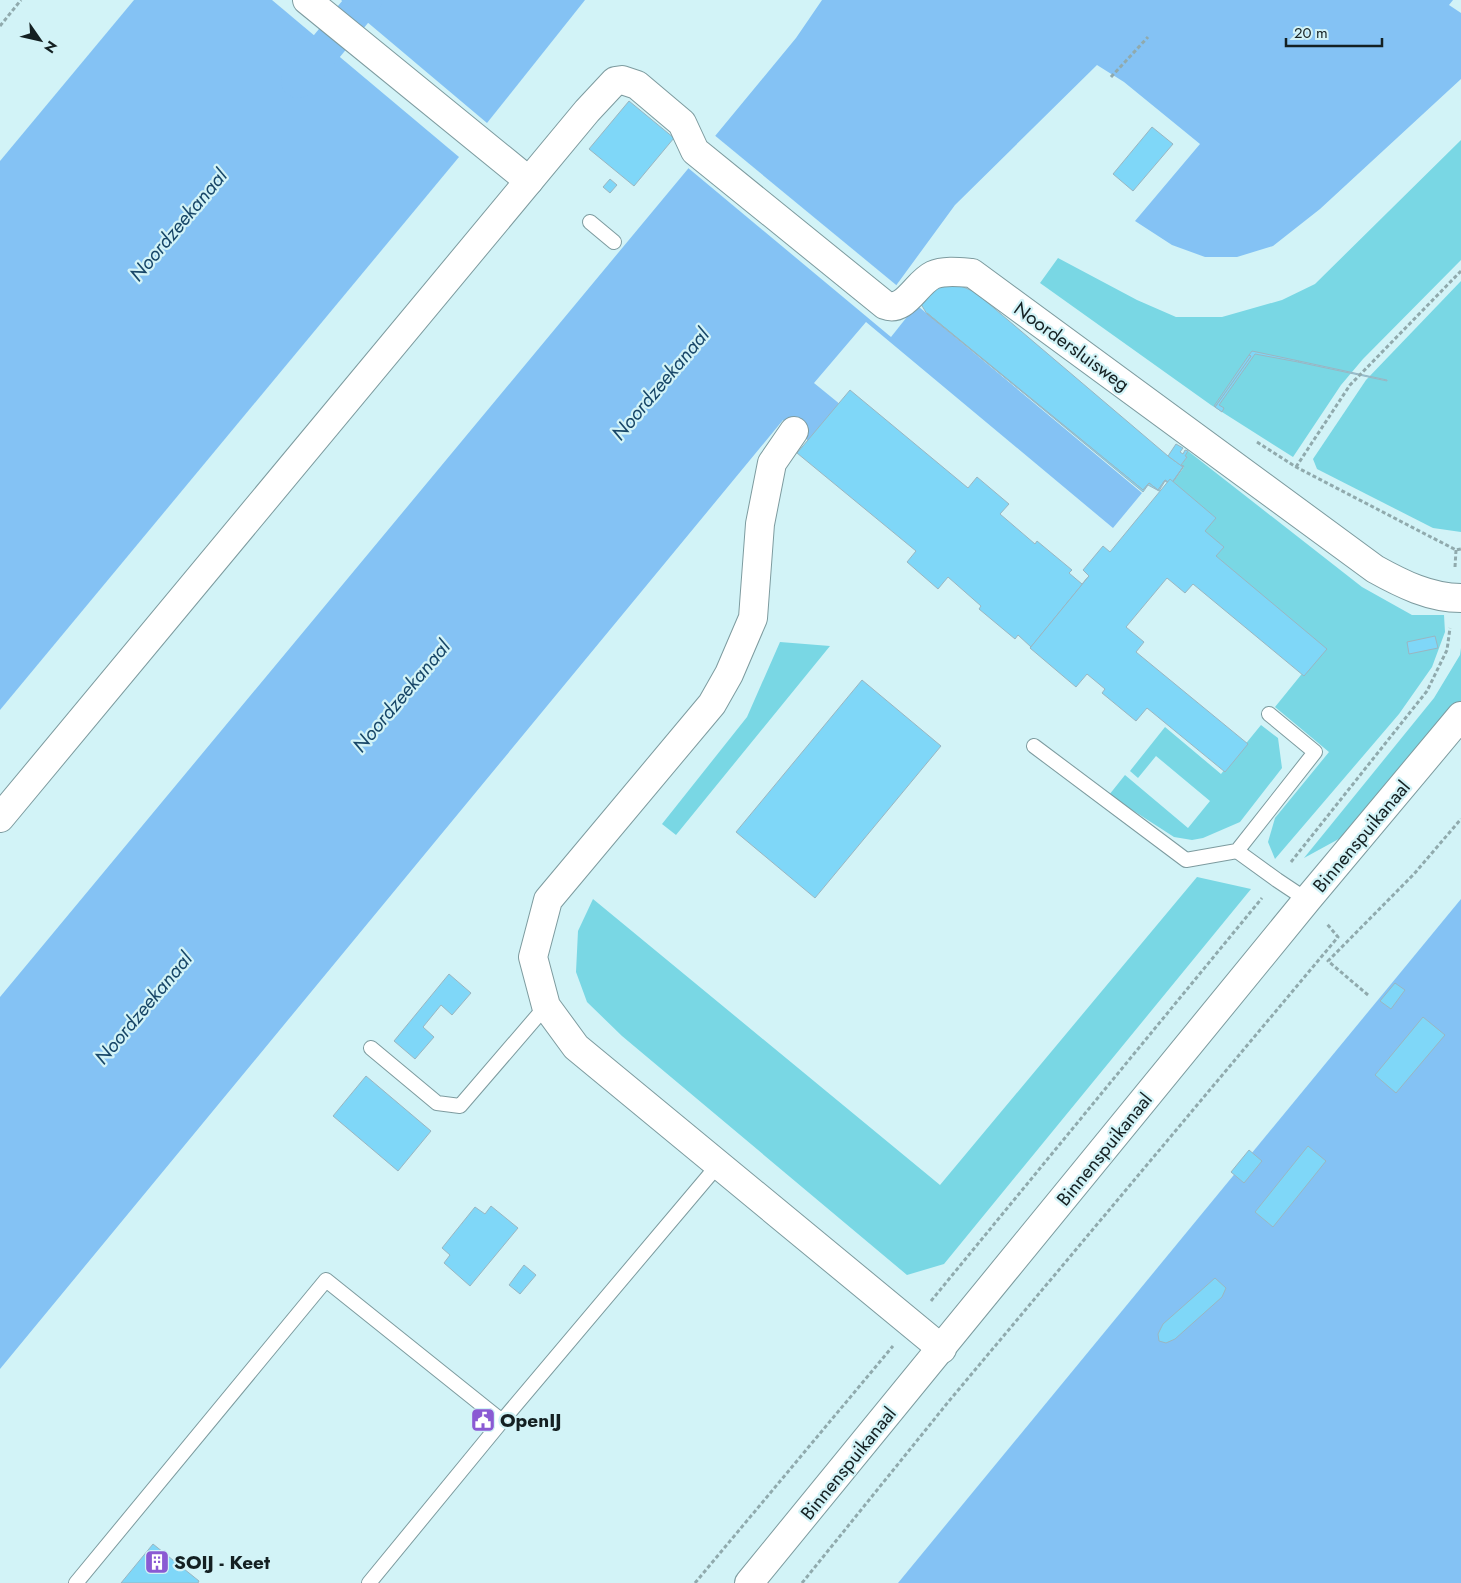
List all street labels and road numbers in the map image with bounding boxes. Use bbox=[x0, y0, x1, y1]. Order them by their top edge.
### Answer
street label: Noordersluisweg bbox=[1008, 295, 1135, 398]
street label: Binnenspuikanaal bbox=[1306, 774, 1416, 898]
street label: Binnenspuikanaal bbox=[1050, 1087, 1159, 1212]
street label: Binnenspuikanaal bbox=[794, 1401, 903, 1526]

